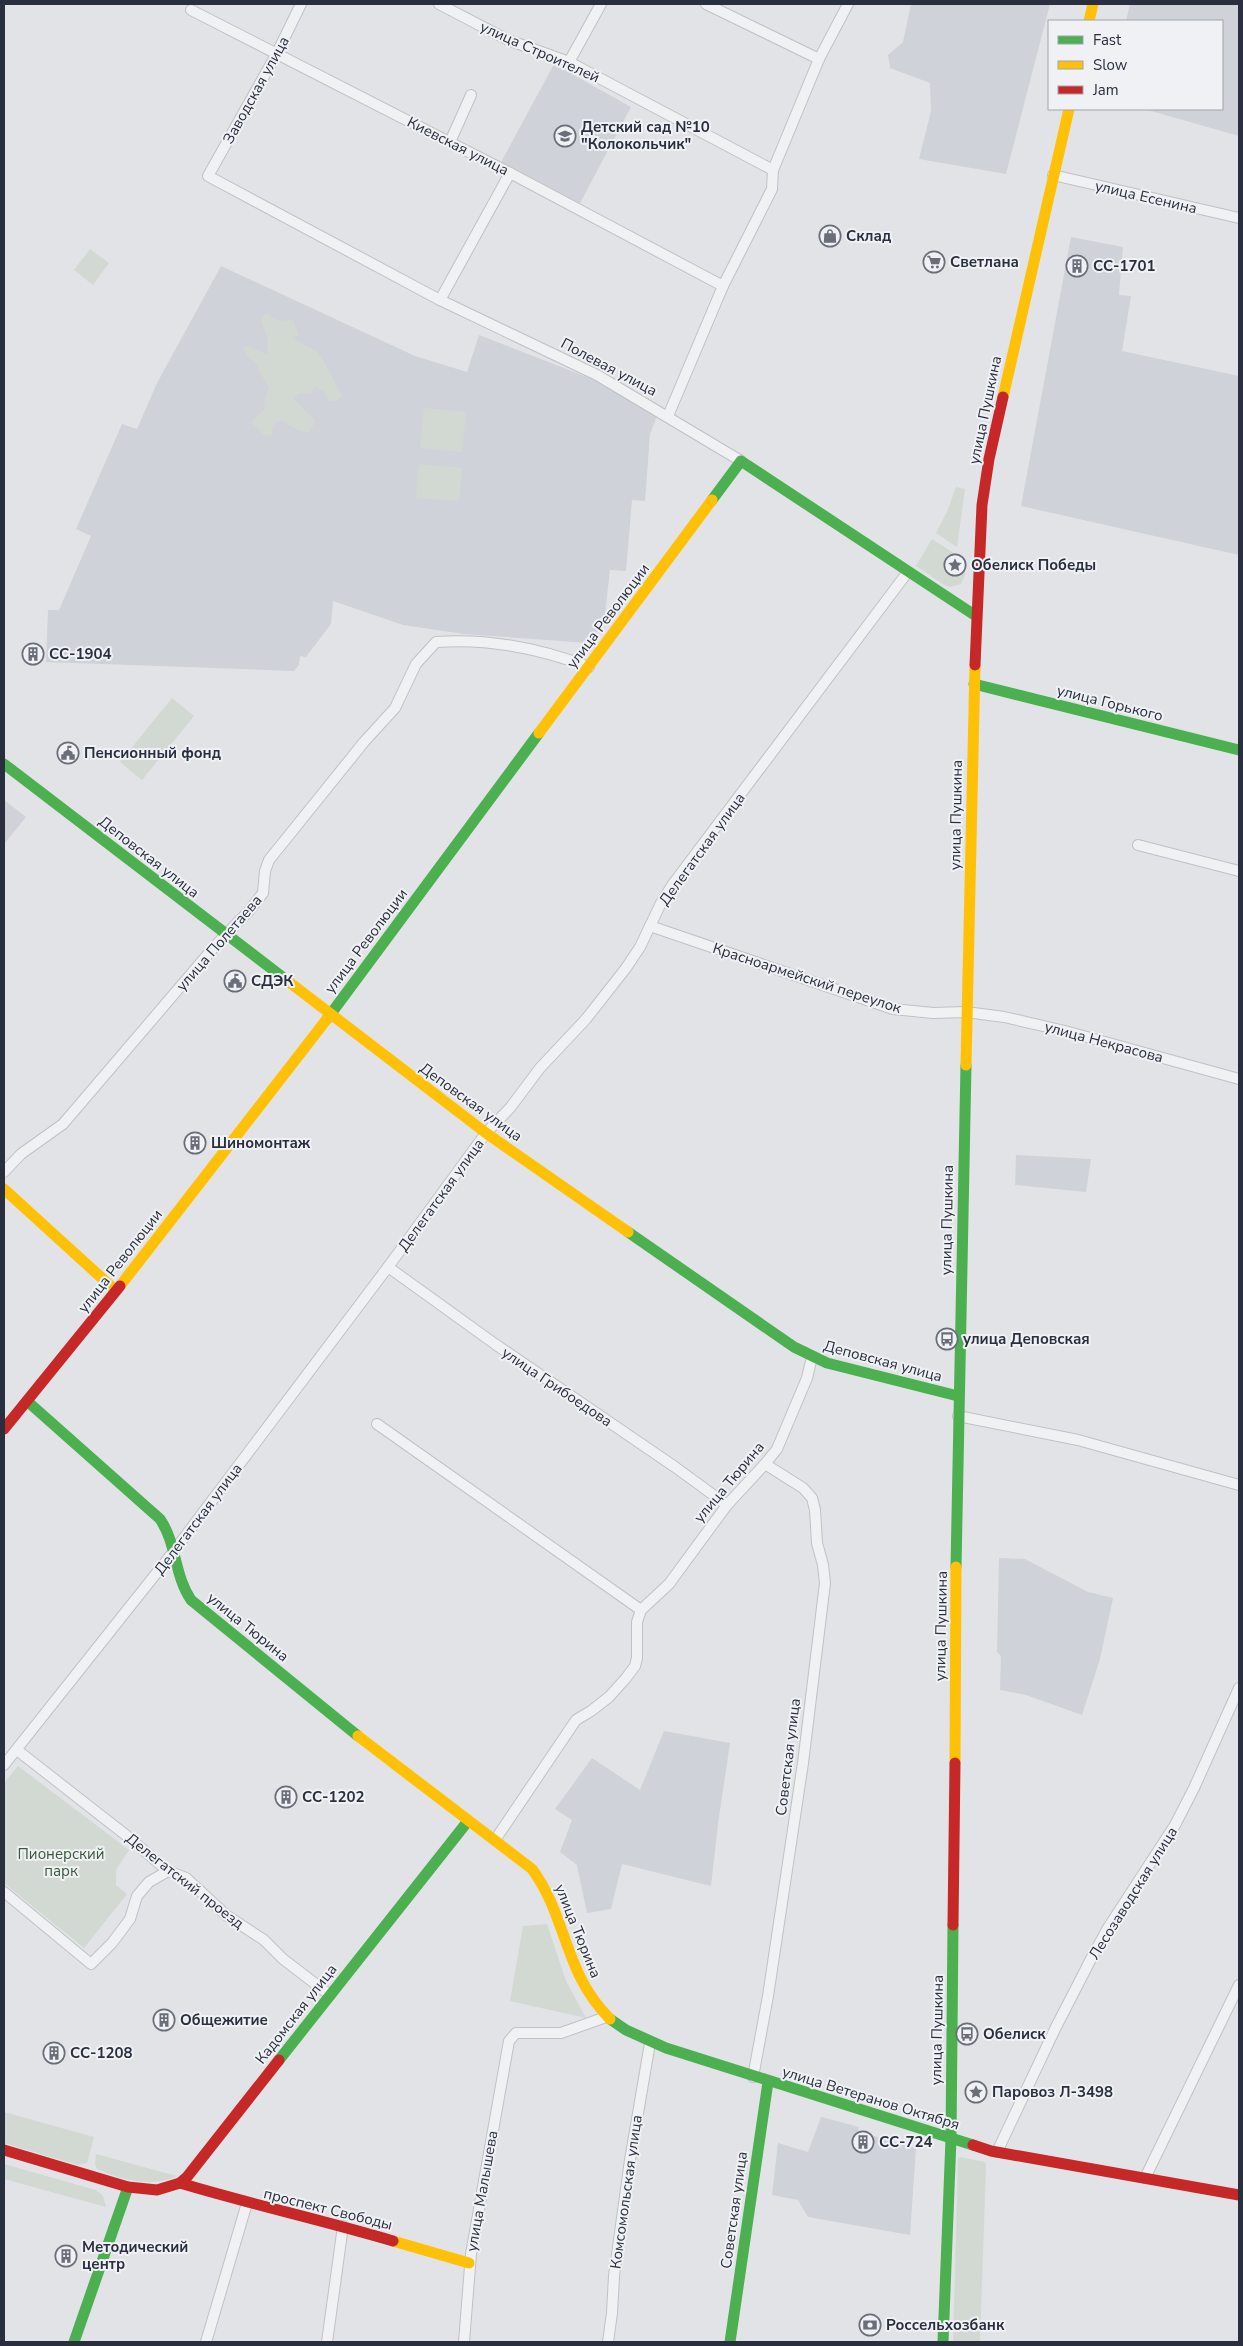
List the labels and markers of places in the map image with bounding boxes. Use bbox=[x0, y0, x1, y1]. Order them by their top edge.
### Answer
place label: Детский сад №10 "Колокольчик" bbox=[581, 117, 710, 154]
school or university icon: Детский сад №10 "Колокольчик" bbox=[553, 124, 577, 148]
shop icon: Склад bbox=[818, 224, 842, 248]
place label: Склад bbox=[846, 226, 891, 246]
supermarket icon: Светлана bbox=[922, 250, 946, 274]
place label: Светлана bbox=[950, 252, 1019, 272]
building icon: СС-1701 bbox=[1065, 254, 1089, 278]
place label: СС-1701 bbox=[1093, 256, 1155, 276]
place icon: Обелиск Победы bbox=[943, 553, 967, 577]
place label: Обелиск Победы bbox=[971, 555, 1096, 575]
building icon: СС-1904 bbox=[21, 642, 45, 666]
place label: СС-1904 bbox=[49, 644, 111, 664]
public building icon: Пенсионный фонд bbox=[56, 741, 80, 765]
place label: Пенсионный фонд bbox=[84, 743, 221, 763]
public building icon: СДЭК bbox=[223, 969, 247, 993]
place label: СДЭК bbox=[251, 971, 294, 991]
building icon: Шиномонтаж bbox=[183, 1131, 207, 1155]
place label: Шиномонтаж bbox=[211, 1133, 311, 1153]
bus stop icon: улица Деповская bbox=[935, 1327, 959, 1351]
place label: улица Деповская bbox=[963, 1329, 1090, 1349]
building icon: СС-1202 bbox=[274, 1785, 298, 1809]
place label: СС-1202 bbox=[302, 1787, 364, 1807]
building icon: Общежитие bbox=[152, 2008, 176, 2032]
place label: Общежитие bbox=[180, 2010, 268, 2030]
bus stop icon: Обелиск bbox=[955, 2022, 979, 2046]
place label: Обелиск bbox=[983, 2024, 1046, 2044]
building icon: СС-1208 bbox=[42, 2041, 66, 2065]
place label: СС-1208 bbox=[70, 2043, 132, 2063]
place icon: Паровоз Л-3498 bbox=[964, 2080, 988, 2104]
place label: Паровоз Л-3498 bbox=[992, 2082, 1113, 2102]
building icon: СС-724 bbox=[851, 2130, 875, 2154]
place label: СС-724 bbox=[879, 2132, 932, 2152]
place label: Методический центр bbox=[82, 2237, 188, 2274]
building icon: Методический центр bbox=[54, 2244, 78, 2268]
bank icon: Россельхозбанк bbox=[858, 2313, 882, 2337]
place label: Россельхозбанк bbox=[886, 2315, 1005, 2335]

